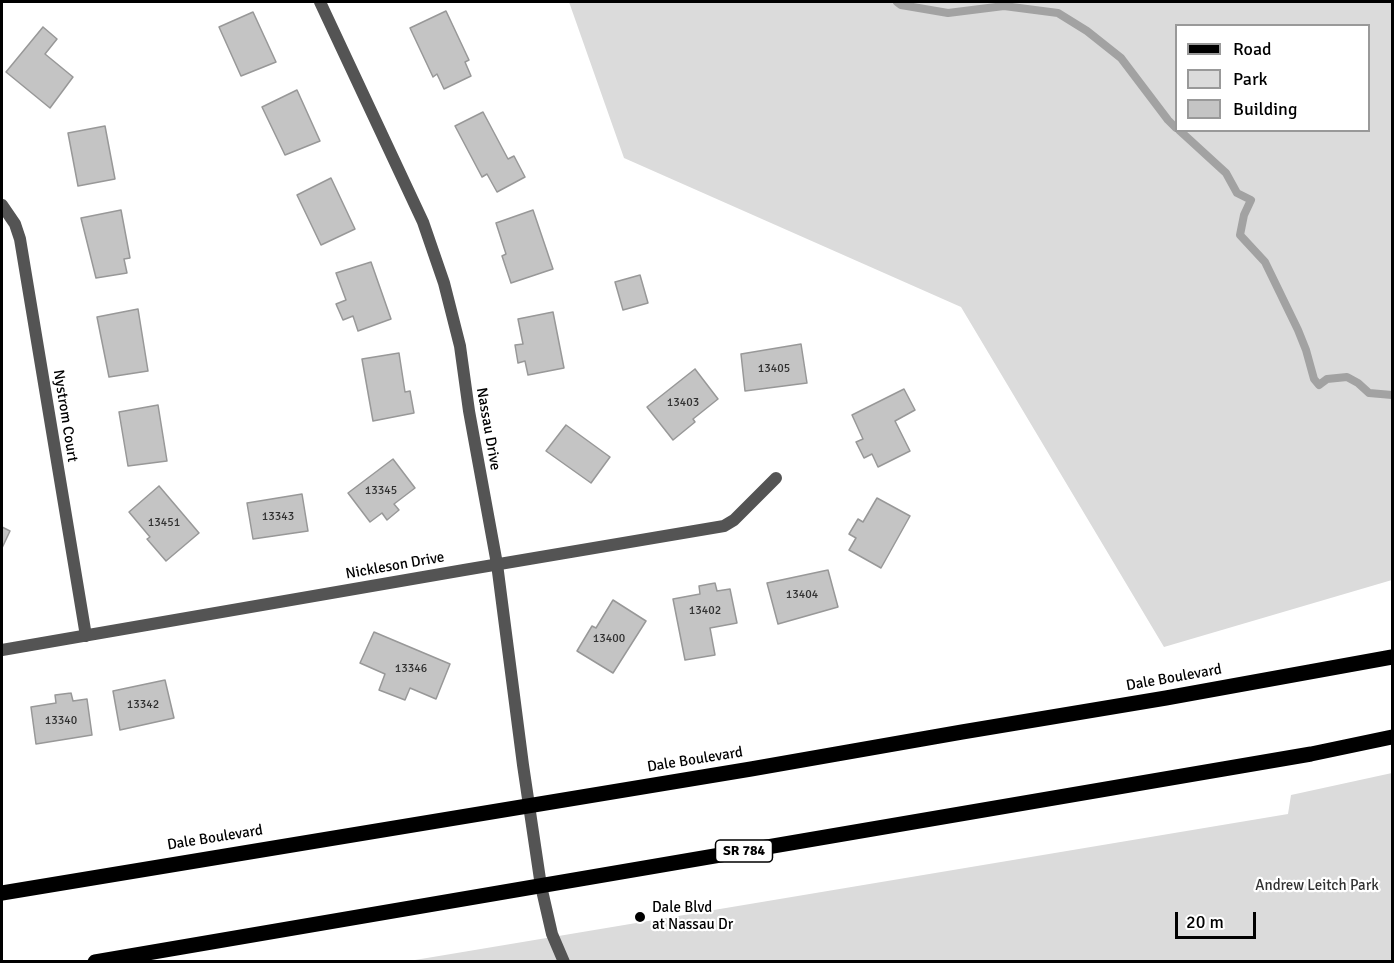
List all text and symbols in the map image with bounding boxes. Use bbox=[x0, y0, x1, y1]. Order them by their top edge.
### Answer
legend bbox=[1175, 24, 1370, 132]
text: Road bbox=[1233, 38, 1272, 60]
text: Park bbox=[1233, 68, 1268, 90]
text: Building bbox=[1233, 98, 1297, 120]
house number: 13405 bbox=[758, 362, 790, 376]
street label: Nystrom Court bbox=[49, 368, 81, 464]
street label: Nassau Drive bbox=[472, 386, 504, 472]
house number: 13403 bbox=[667, 396, 699, 410]
house number: 13345 bbox=[365, 484, 397, 498]
house number: 13343 bbox=[262, 510, 294, 524]
house number: 13451 bbox=[148, 516, 180, 530]
street label: Nickleson Drive bbox=[344, 548, 446, 584]
house number: 13404 bbox=[786, 588, 818, 602]
house number: 13402 bbox=[689, 604, 721, 618]
house number: 13400 bbox=[593, 632, 625, 646]
street label: Dale Boulevard bbox=[1125, 661, 1223, 695]
house number: 13346 bbox=[395, 662, 427, 676]
house number: 13342 bbox=[127, 698, 159, 712]
house number: 13340 bbox=[45, 714, 77, 728]
street label: Dale Boulevard bbox=[646, 744, 744, 776]
street label: Dale Boulevard bbox=[166, 822, 264, 854]
road number: SR 784 bbox=[716, 840, 772, 862]
park label: Andrew Leitch Park bbox=[1255, 877, 1379, 895]
place label: Dale Blvd at Nassau Dr bbox=[652, 899, 733, 934]
scale bar bbox=[1178, 900, 1259, 938]
marker: Dale Blvd at Nassau Dr bbox=[633, 910, 647, 924]
text: 20 m bbox=[1186, 911, 1224, 933]

